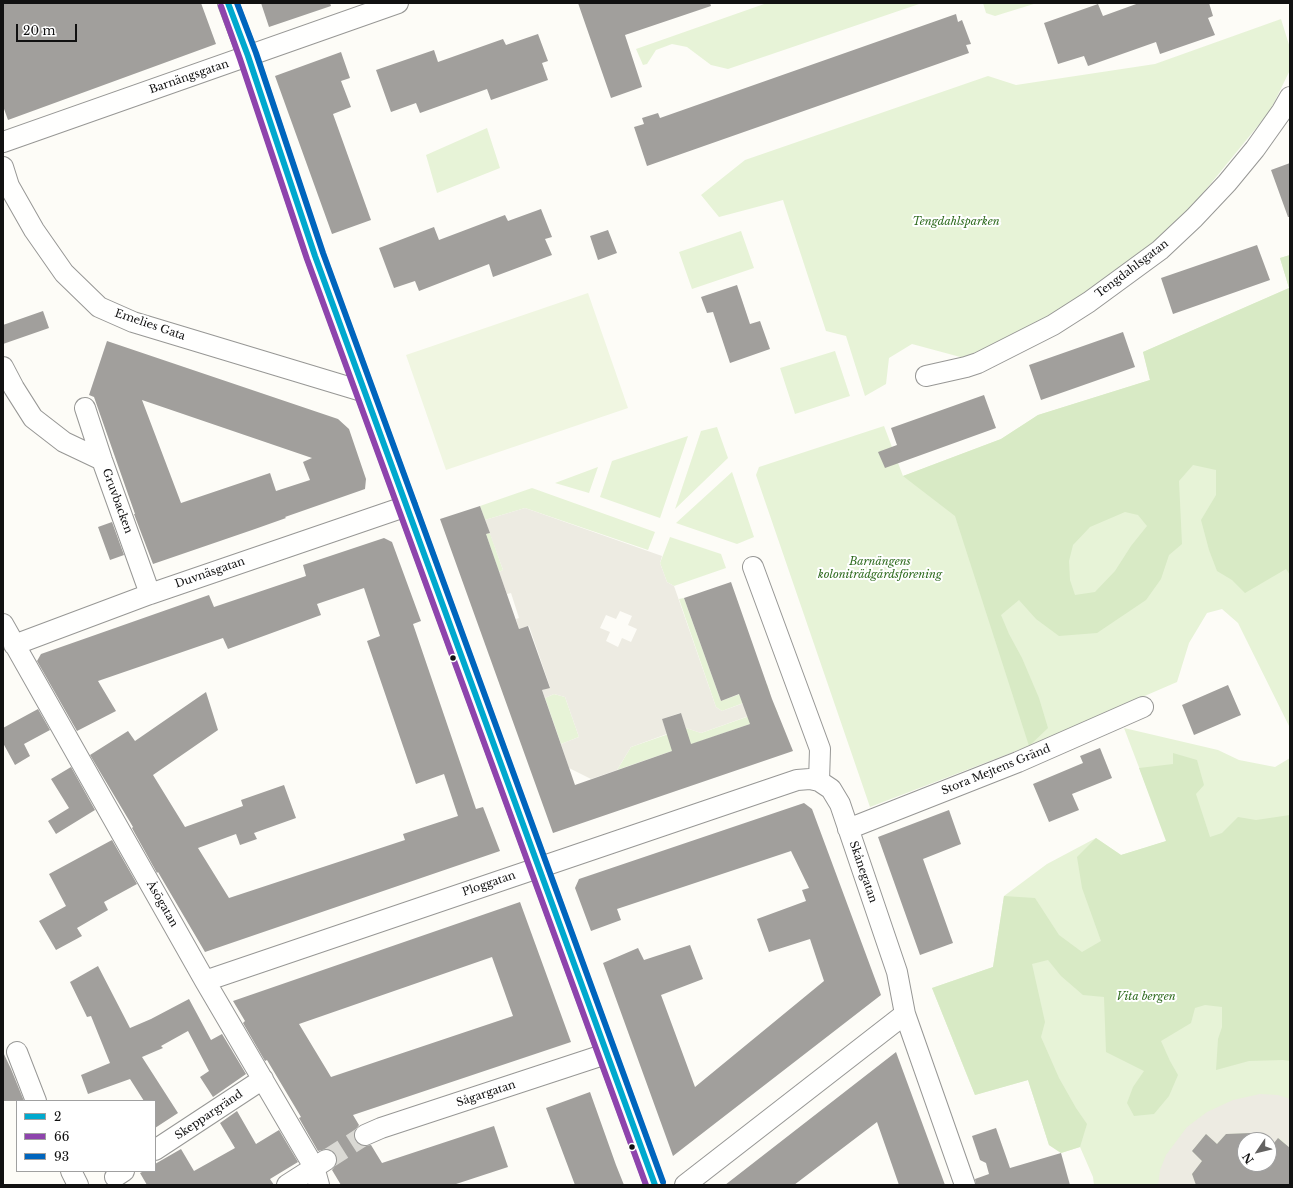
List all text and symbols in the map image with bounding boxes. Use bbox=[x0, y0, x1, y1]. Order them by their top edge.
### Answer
scale bar bbox=[18, 16, 79, 42]
text: 20 m bbox=[23, 23, 55, 38]
street label: Barnängsgatan bbox=[148, 57, 230, 97]
park label: Tengdahlsparken bbox=[912, 215, 1000, 229]
street label: Tengdahlsgatan bbox=[1093, 237, 1171, 301]
street label: Emelies Gata bbox=[113, 307, 187, 343]
street label: Gruvbacken bbox=[99, 467, 135, 535]
street label: Duvnäsgatan bbox=[173, 555, 247, 591]
park label: Barnängens koloniträdgårdsförening bbox=[818, 555, 942, 581]
unlabelled marker bbox=[448, 653, 458, 663]
street label: Stora Mejtens Gränd bbox=[940, 742, 1052, 798]
street label: Skånegatan bbox=[846, 839, 880, 905]
street label: Ploggatan bbox=[461, 869, 517, 899]
street label: Åsögatan bbox=[143, 879, 181, 929]
park label: Vita bergen bbox=[1116, 990, 1176, 1004]
street label: Sågargatan bbox=[455, 1078, 517, 1110]
street label: Skeppargränd bbox=[173, 1087, 245, 1143]
legend bbox=[16, 1100, 156, 1172]
text: 2 bbox=[54, 1109, 61, 1124]
text: 66 bbox=[54, 1129, 69, 1144]
north arrow bbox=[1237, 1132, 1277, 1172]
unlabelled marker bbox=[627, 1142, 637, 1152]
text: 93 bbox=[54, 1149, 69, 1164]
text: N bbox=[1239, 1150, 1257, 1167]

